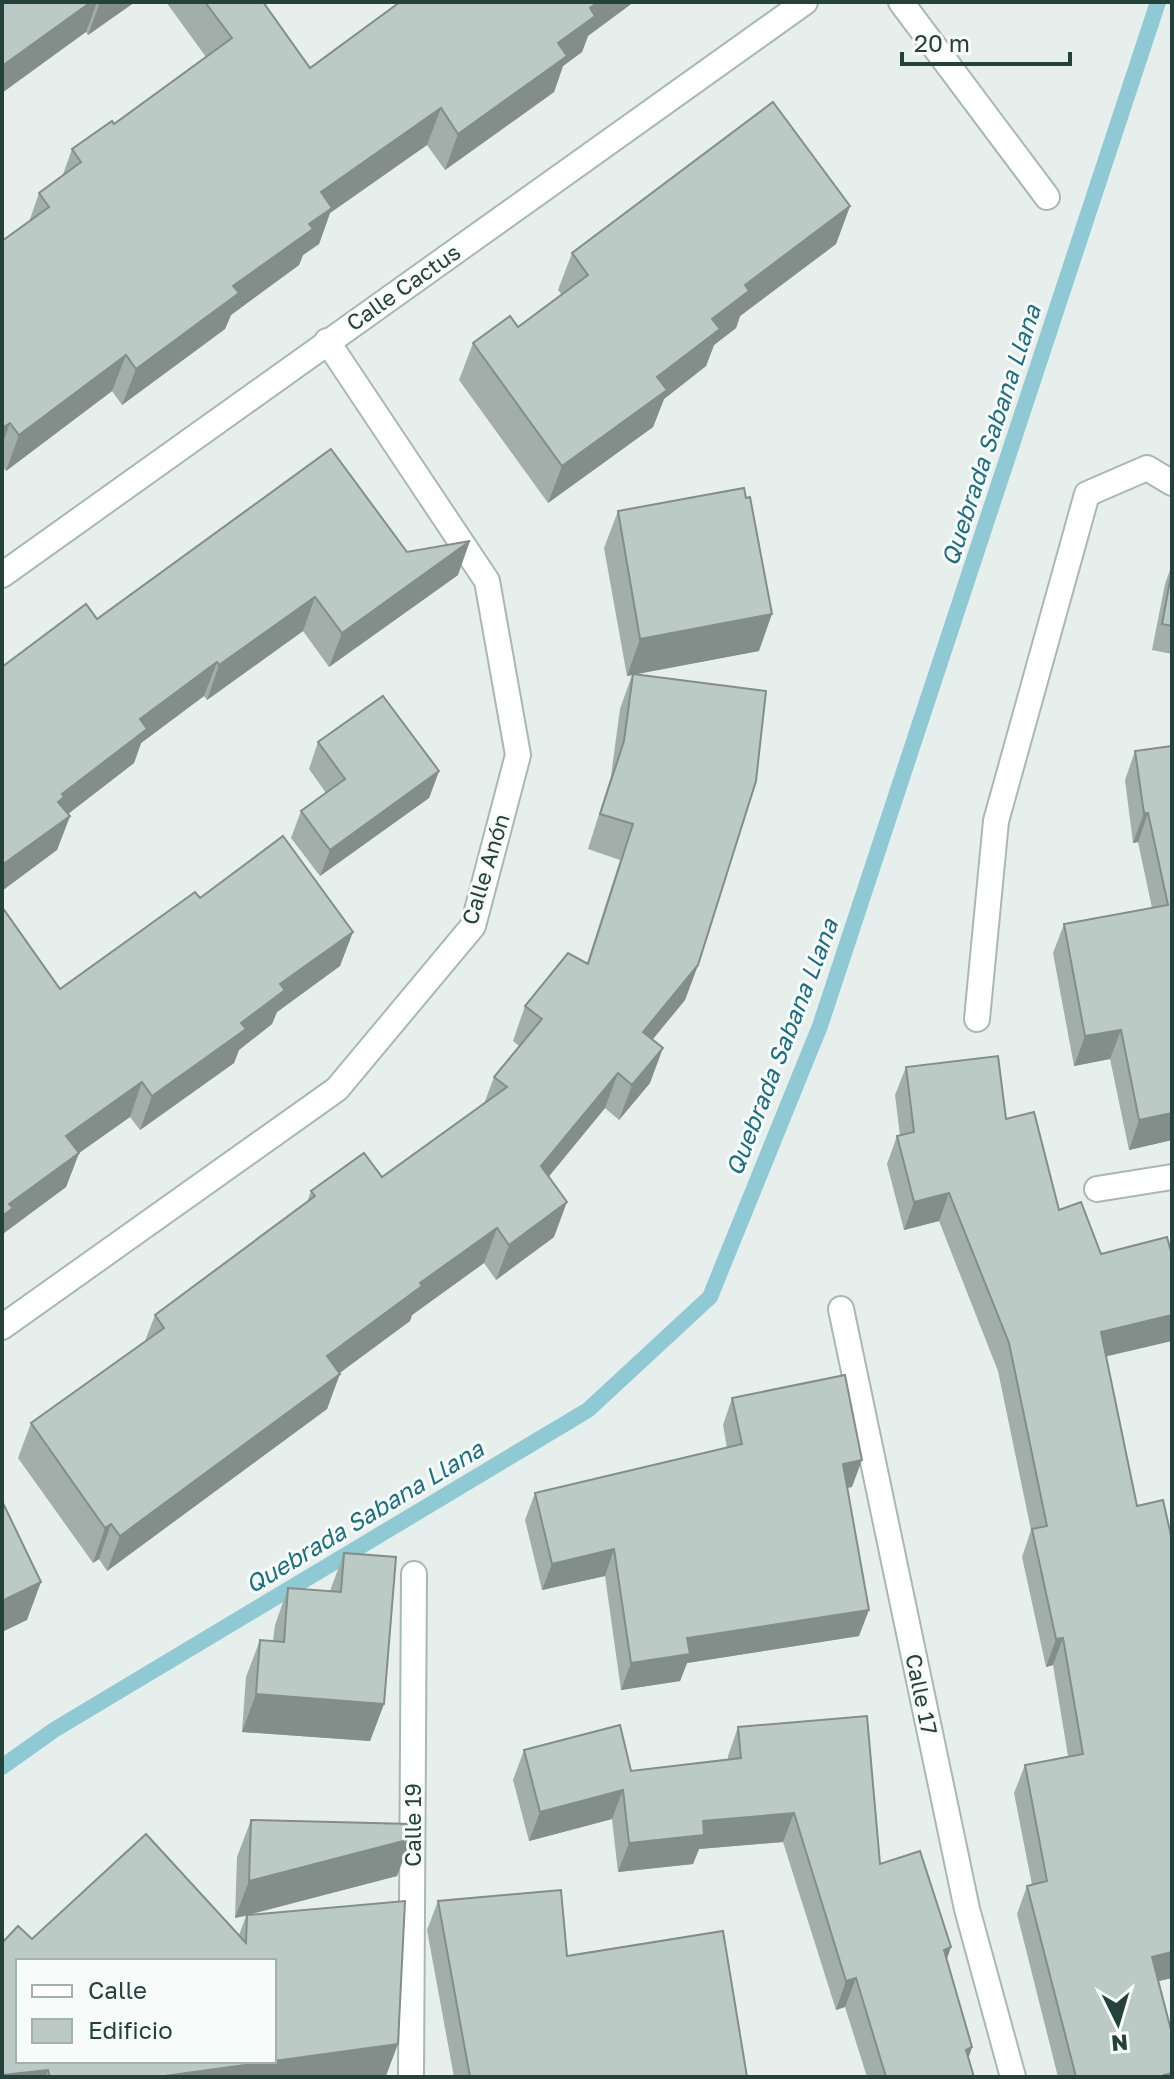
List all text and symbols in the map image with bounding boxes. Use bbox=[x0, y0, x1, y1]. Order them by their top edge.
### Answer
scale bar bbox=[902, 16, 1070, 66]
text: 20 m bbox=[914, 28, 970, 57]
street label: Calle Cactus bbox=[341, 238, 465, 336]
water label: Quebrada Sabana Llana bbox=[934, 300, 1046, 569]
street label: Calle Anón bbox=[455, 810, 515, 928]
water label: Quebrada Sabana Llana bbox=[719, 913, 844, 1179]
water label: Quebrada Sabana Llana bbox=[240, 1433, 489, 1599]
street label: Calle 17 bbox=[900, 1651, 944, 1737]
street label: Calle 19 bbox=[399, 1783, 426, 1867]
legend bbox=[16, 1959, 276, 2063]
text: Calle bbox=[88, 1975, 147, 2004]
north arrow bbox=[1078, 1983, 1158, 2063]
text: Edificio bbox=[88, 2015, 173, 2044]
text: N bbox=[1110, 2029, 1129, 2058]

